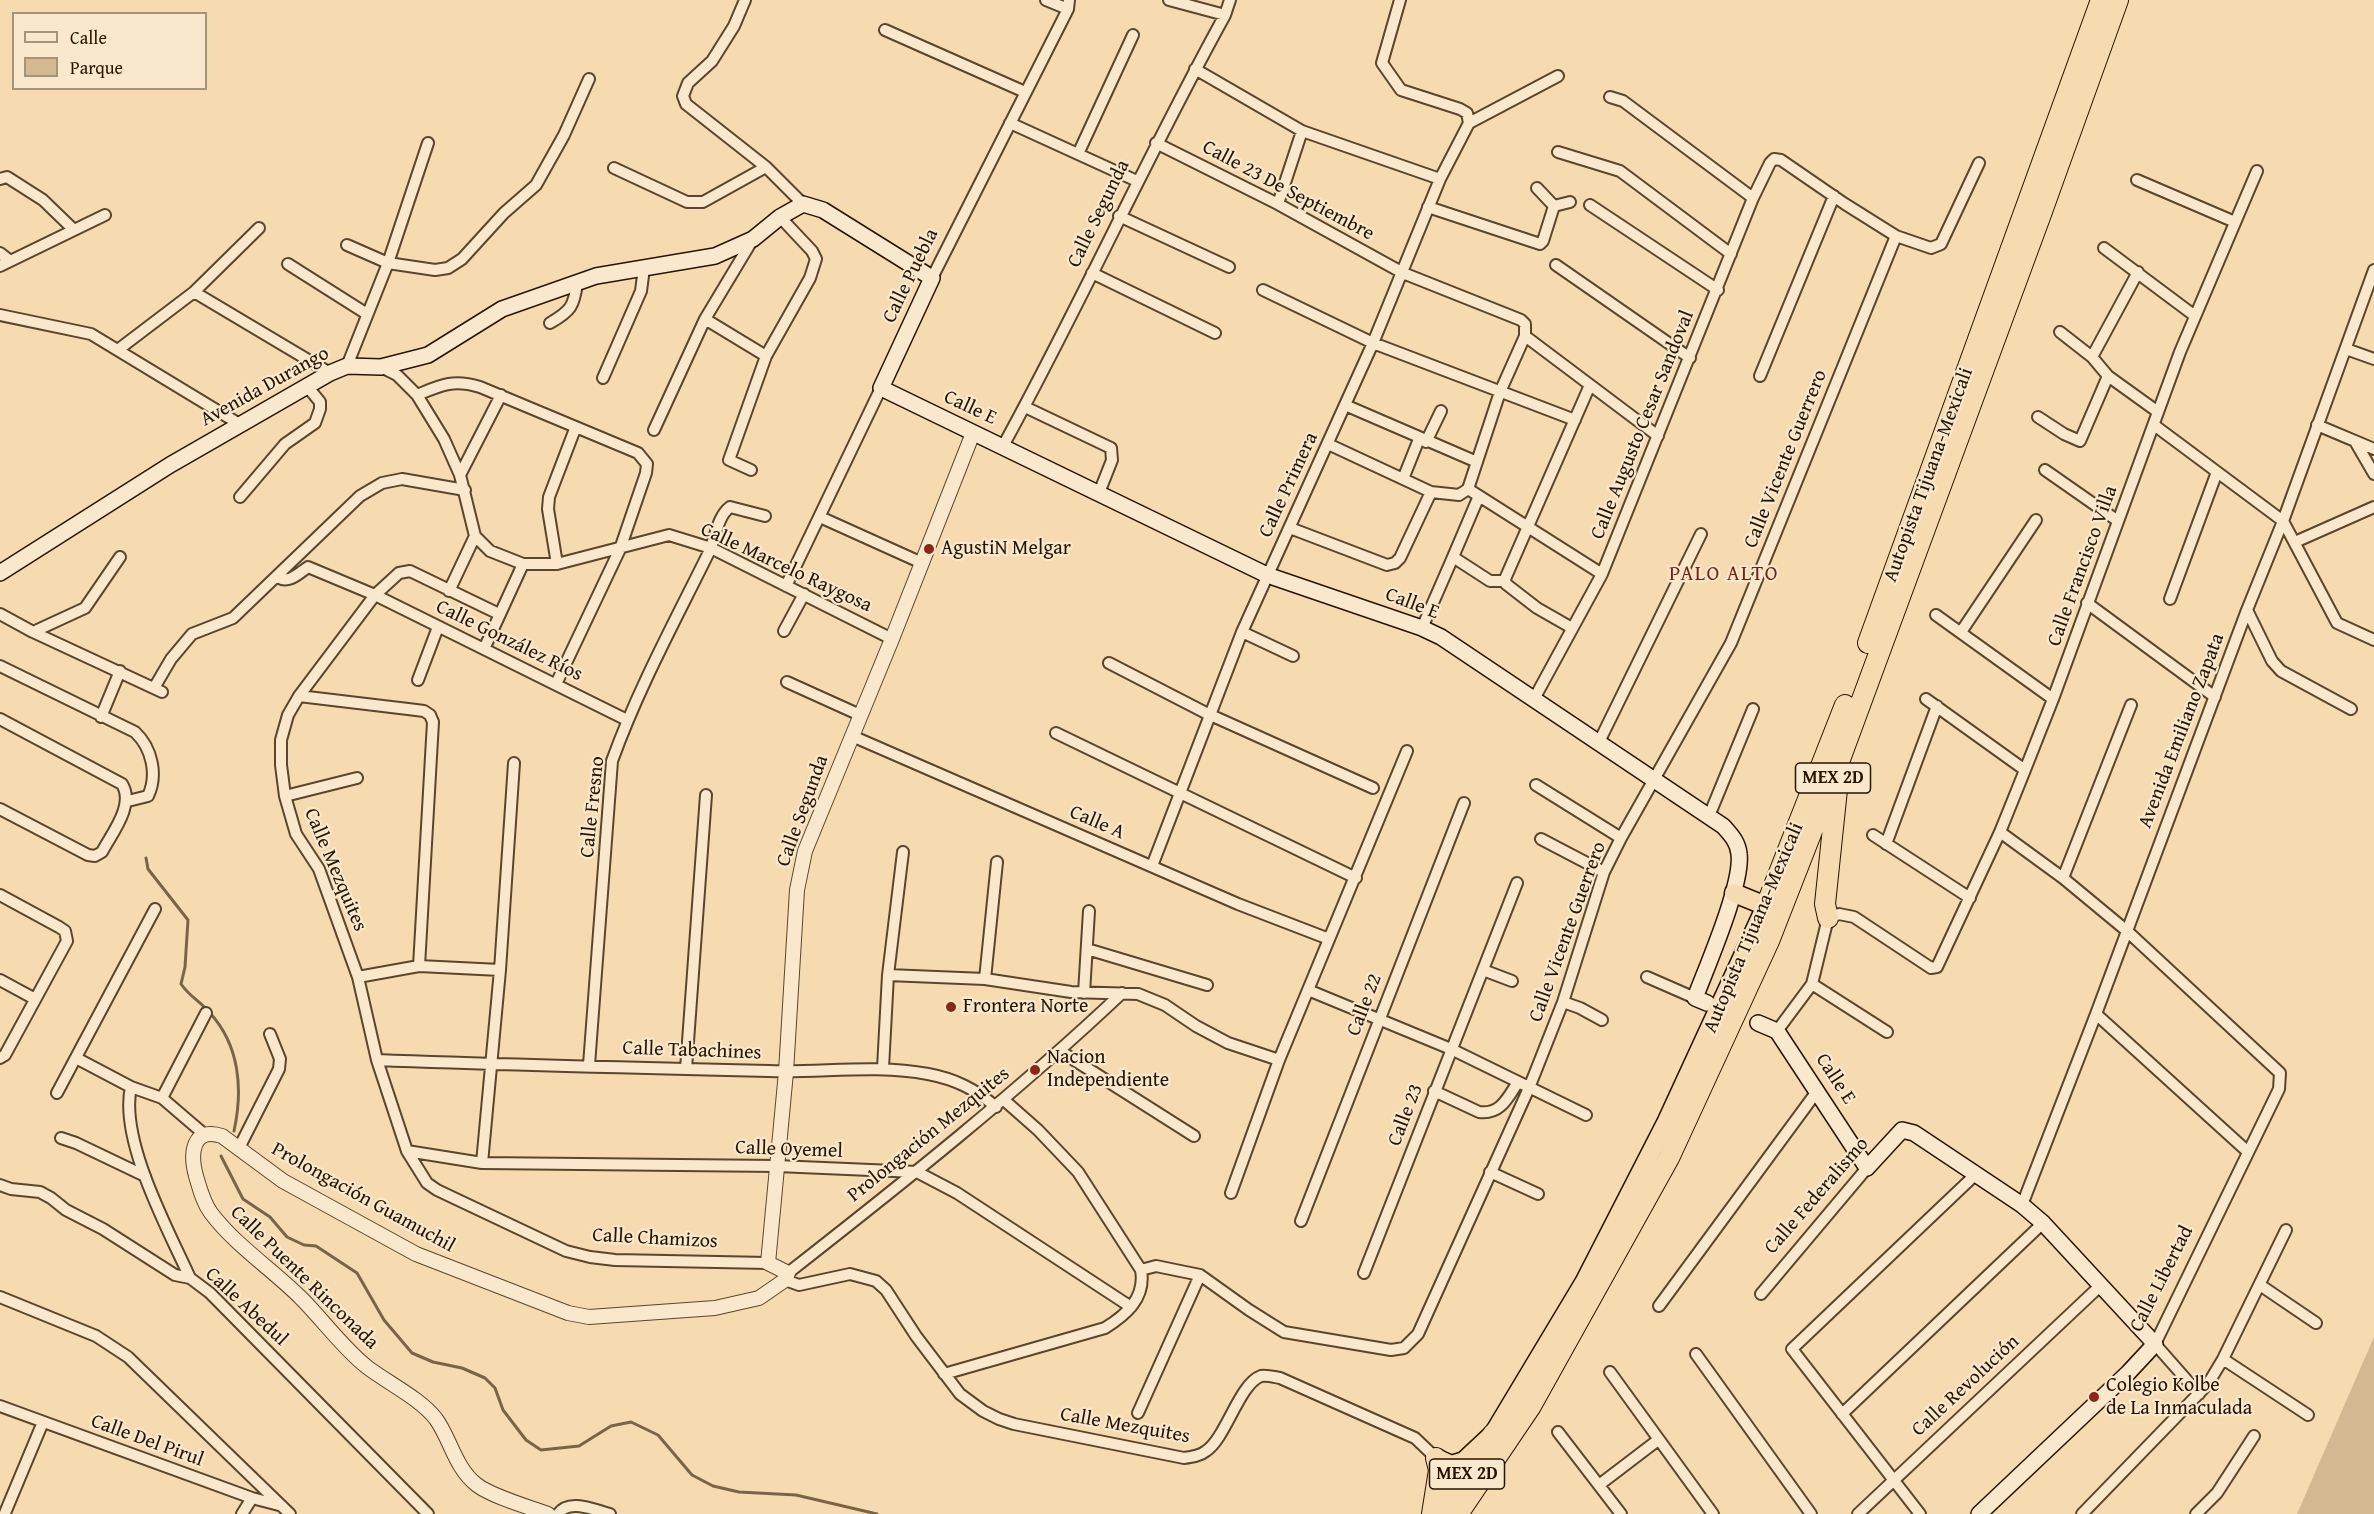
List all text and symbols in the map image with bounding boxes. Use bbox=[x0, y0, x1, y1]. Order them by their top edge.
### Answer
legend bbox=[12, 12, 207, 90]
text: Calle bbox=[70, 24, 107, 51]
text: Parque bbox=[70, 54, 123, 81]
street label: Calle 23 De Septiembre bbox=[1198, 136, 1378, 246]
street label: Calle Segunda bbox=[1063, 156, 1135, 272]
street label: Calle Puebla bbox=[878, 225, 944, 327]
street label: Calle Augusto Cesar Sandoval bbox=[1586, 307, 1700, 543]
street label: Avenida Durango bbox=[197, 342, 333, 432]
street label: Autopista Tijuana-Mexicali bbox=[1879, 365, 1979, 585]
street label: Calle Vicente Guerrero bbox=[1739, 366, 1833, 552]
street label: Calle E bbox=[940, 385, 1000, 431]
street label: Calle Primera bbox=[1254, 429, 1324, 541]
street label: Calle Francisco Villa bbox=[2043, 482, 2123, 650]
street label: Calle Marcelo Raygosa bbox=[697, 518, 875, 618]
place label: AgustiN Melgar bbox=[941, 537, 1071, 561]
marker: AgustiN Melgar bbox=[922, 542, 936, 556]
district label: PALO ALTO bbox=[1669, 562, 1779, 588]
street label: Calle E bbox=[1382, 583, 1442, 625]
street label: Calle González Ríos bbox=[432, 595, 586, 687]
street label: Avenida Emiliano Zapata bbox=[2134, 630, 2230, 832]
street label: Calle Segunda bbox=[772, 752, 834, 870]
street label: Calle Fresno bbox=[576, 755, 610, 859]
road number: MEX 2D bbox=[1796, 763, 1870, 793]
street label: Calle A bbox=[1066, 801, 1128, 845]
street label: Calle Mezquites bbox=[298, 805, 372, 935]
street label: Autopista Tijuana-Mexicali bbox=[1699, 819, 1809, 1037]
street label: Calle Vicente Guerrero bbox=[1524, 839, 1612, 1025]
street label: Calle 22 bbox=[1342, 971, 1388, 1039]
place label: Frontera Norte bbox=[963, 995, 1088, 1019]
marker: Frontera Norte bbox=[944, 1000, 958, 1014]
street label: Calle Tabachines bbox=[622, 1037, 762, 1065]
place label: Nacion Independiente bbox=[1047, 1046, 1169, 1093]
street label: Calle E bbox=[1810, 1049, 1860, 1109]
street label: Prolongación Mezquites bbox=[843, 1062, 1015, 1208]
marker: Nacion Independiente bbox=[1028, 1063, 1042, 1077]
street label: Calle 23 bbox=[1383, 1081, 1429, 1149]
street label: Calle Federalismo bbox=[1760, 1133, 1874, 1259]
street label: Calle Oyemel bbox=[735, 1136, 843, 1164]
street label: Prolongación Guamuchil bbox=[267, 1138, 459, 1258]
street label: Calle Puente Rinconada bbox=[225, 1201, 383, 1355]
street label: Calle Libertad bbox=[2125, 1222, 2199, 1336]
street label: Calle Chamizos bbox=[592, 1224, 718, 1254]
street label: Calle Abedul bbox=[200, 1263, 292, 1351]
street label: Calle Revolución bbox=[1907, 1330, 2025, 1442]
place label: Colegio Kolbe de La Inmaculada bbox=[2106, 1374, 2252, 1421]
marker: Colegio Kolbe de La Inmaculada bbox=[2087, 1390, 2101, 1404]
street label: Calle Mezquites bbox=[1058, 1403, 1192, 1449]
street label: Calle Del Pirul bbox=[87, 1410, 207, 1472]
road number: MEX 2D bbox=[1430, 1459, 1504, 1489]

